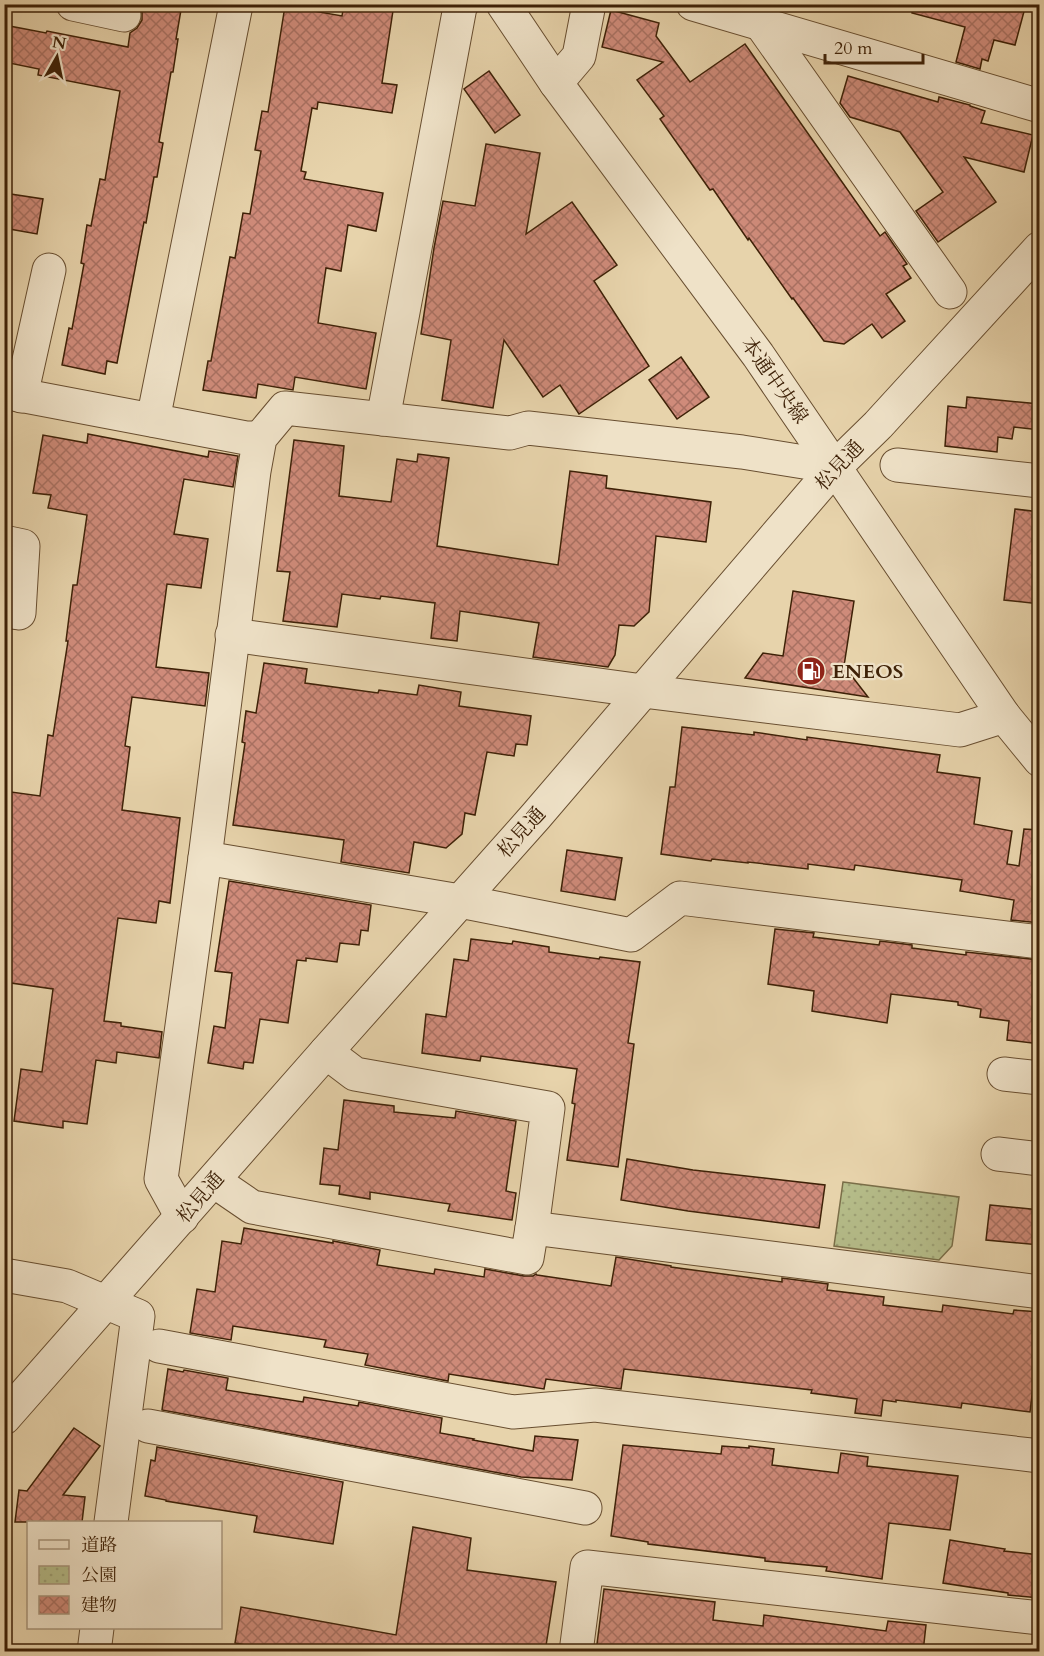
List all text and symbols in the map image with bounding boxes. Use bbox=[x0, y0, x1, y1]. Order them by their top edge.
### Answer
north arrow bbox=[27, 27, 87, 87]
scale bar bbox=[825, 27, 922, 65]
text: N bbox=[51, 31, 68, 55]
text: 20 m bbox=[834, 36, 873, 61]
street label: 本通中央線 bbox=[735, 332, 814, 429]
street label: 松見通 bbox=[809, 434, 870, 496]
fuel station icon: ENEOS bbox=[795, 655, 827, 687]
place label: ENEOS bbox=[832, 658, 903, 685]
street label: 松見通 bbox=[491, 801, 551, 864]
street label: 松見通 bbox=[171, 1166, 230, 1229]
legend bbox=[27, 1521, 222, 1629]
text: 道路 bbox=[81, 1533, 117, 1558]
text: 公園 bbox=[81, 1563, 117, 1588]
text: 建物 bbox=[81, 1593, 117, 1618]

